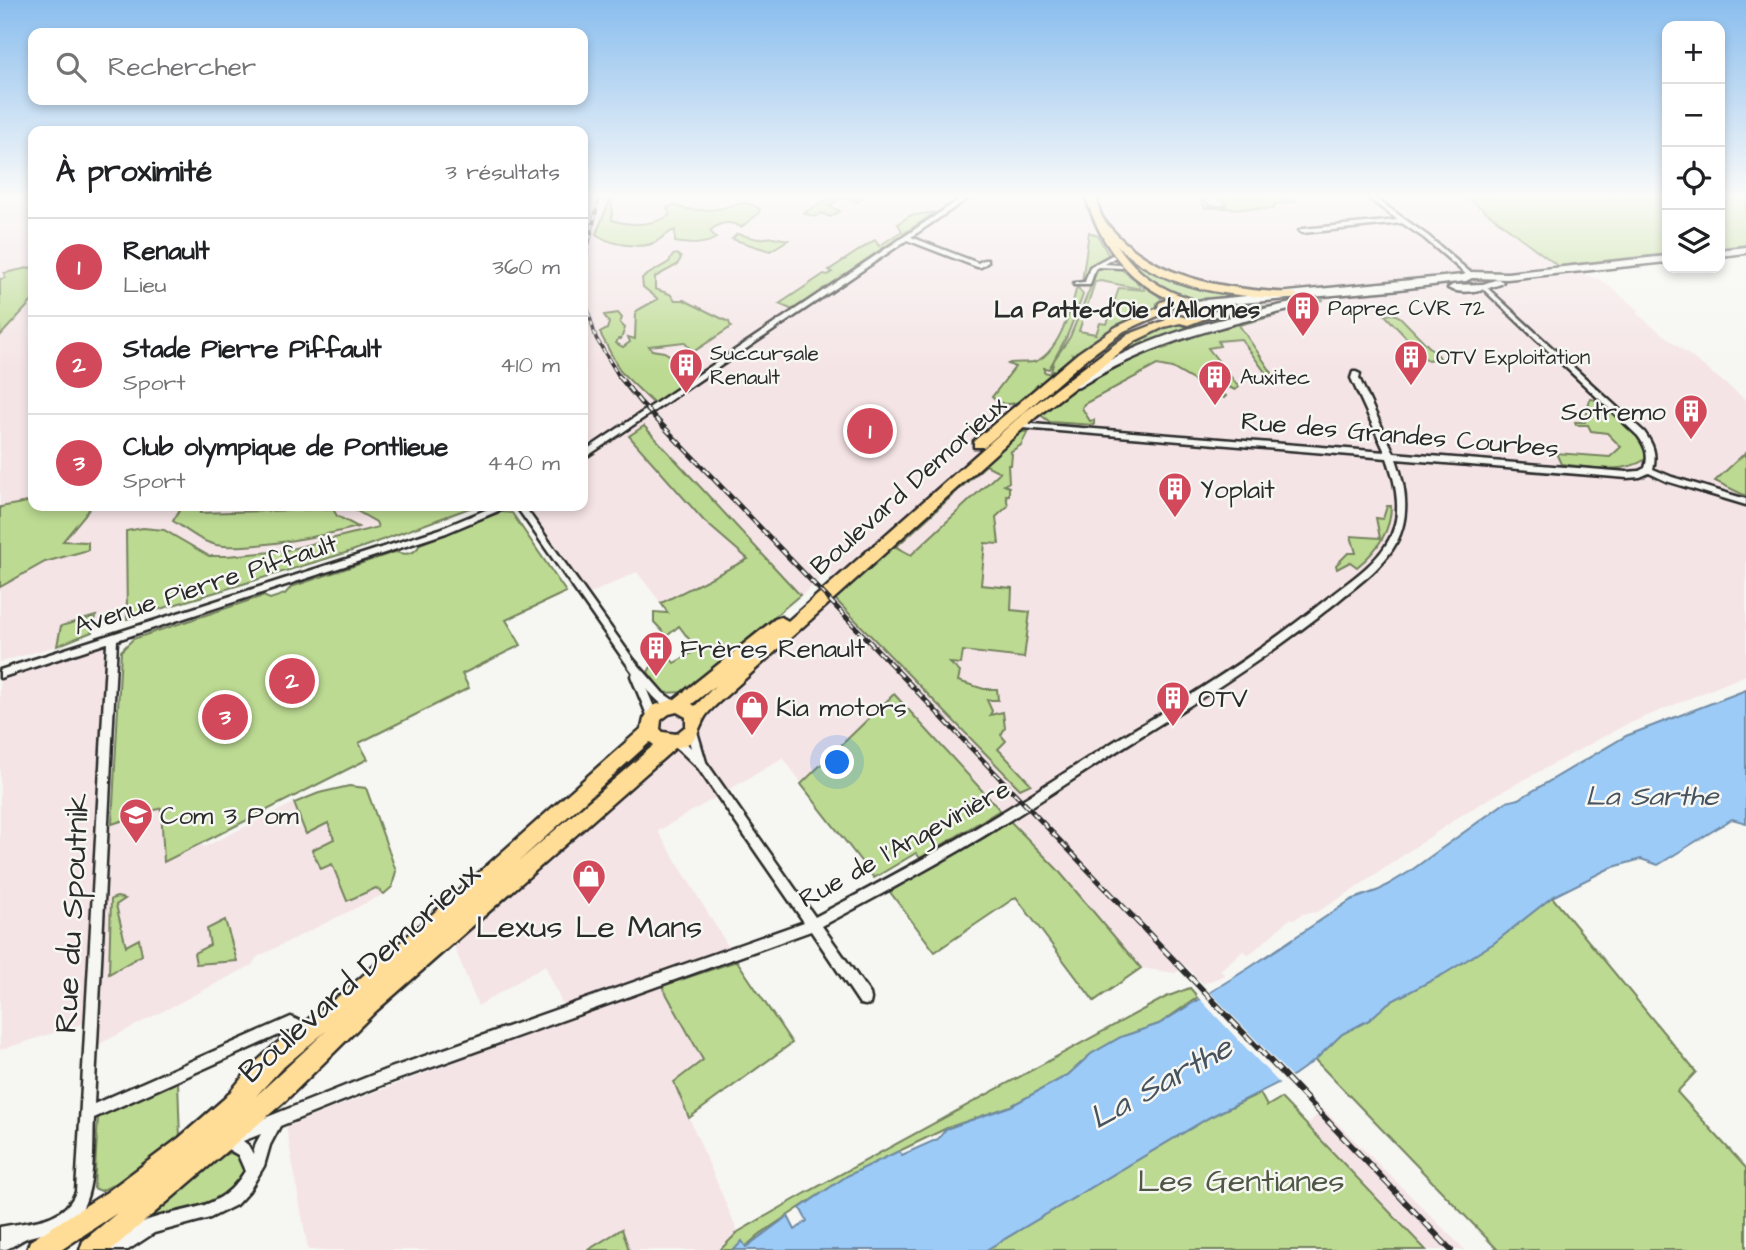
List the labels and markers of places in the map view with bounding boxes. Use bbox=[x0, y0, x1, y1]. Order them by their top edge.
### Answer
building icon: Paprec CVR 72 bbox=[1284, 289, 1322, 338]
place label: Paprec CVR 72 bbox=[1328, 294, 1485, 324]
building icon: OTV Exploitation bbox=[1392, 338, 1430, 387]
place label: Succursale Renault bbox=[710, 339, 819, 392]
place label: OTV Exploitation bbox=[1436, 343, 1590, 373]
building icon: Succursale Renault bbox=[667, 346, 705, 395]
building icon: Auxitec bbox=[1196, 358, 1234, 407]
place label: Auxitec bbox=[1240, 363, 1310, 392]
building icon: Sotremo bbox=[1672, 392, 1710, 441]
place label: Sotremo bbox=[1561, 394, 1666, 430]
pin: 1 bbox=[847, 405, 893, 457]
building icon: Yoplait bbox=[1156, 470, 1194, 519]
place label: Yoplait bbox=[1200, 472, 1275, 508]
building icon: Frères Renault bbox=[637, 629, 675, 678]
place label: Frères Renault bbox=[680, 631, 865, 667]
pin: 2 bbox=[269, 655, 315, 707]
building icon: OTV bbox=[1154, 679, 1192, 728]
place label: OTV bbox=[1198, 681, 1248, 717]
shop icon: Kia motors bbox=[733, 688, 771, 737]
place label: Kia motors bbox=[776, 690, 907, 726]
pin: 3 bbox=[202, 691, 248, 743]
school or university icon: Com 3 Pom bbox=[117, 796, 155, 845]
place label: Com 3 Pom bbox=[160, 798, 300, 834]
shop icon: Lexus Le Mans bbox=[570, 857, 608, 906]
place label: Lexus Le Mans bbox=[476, 905, 702, 950]

